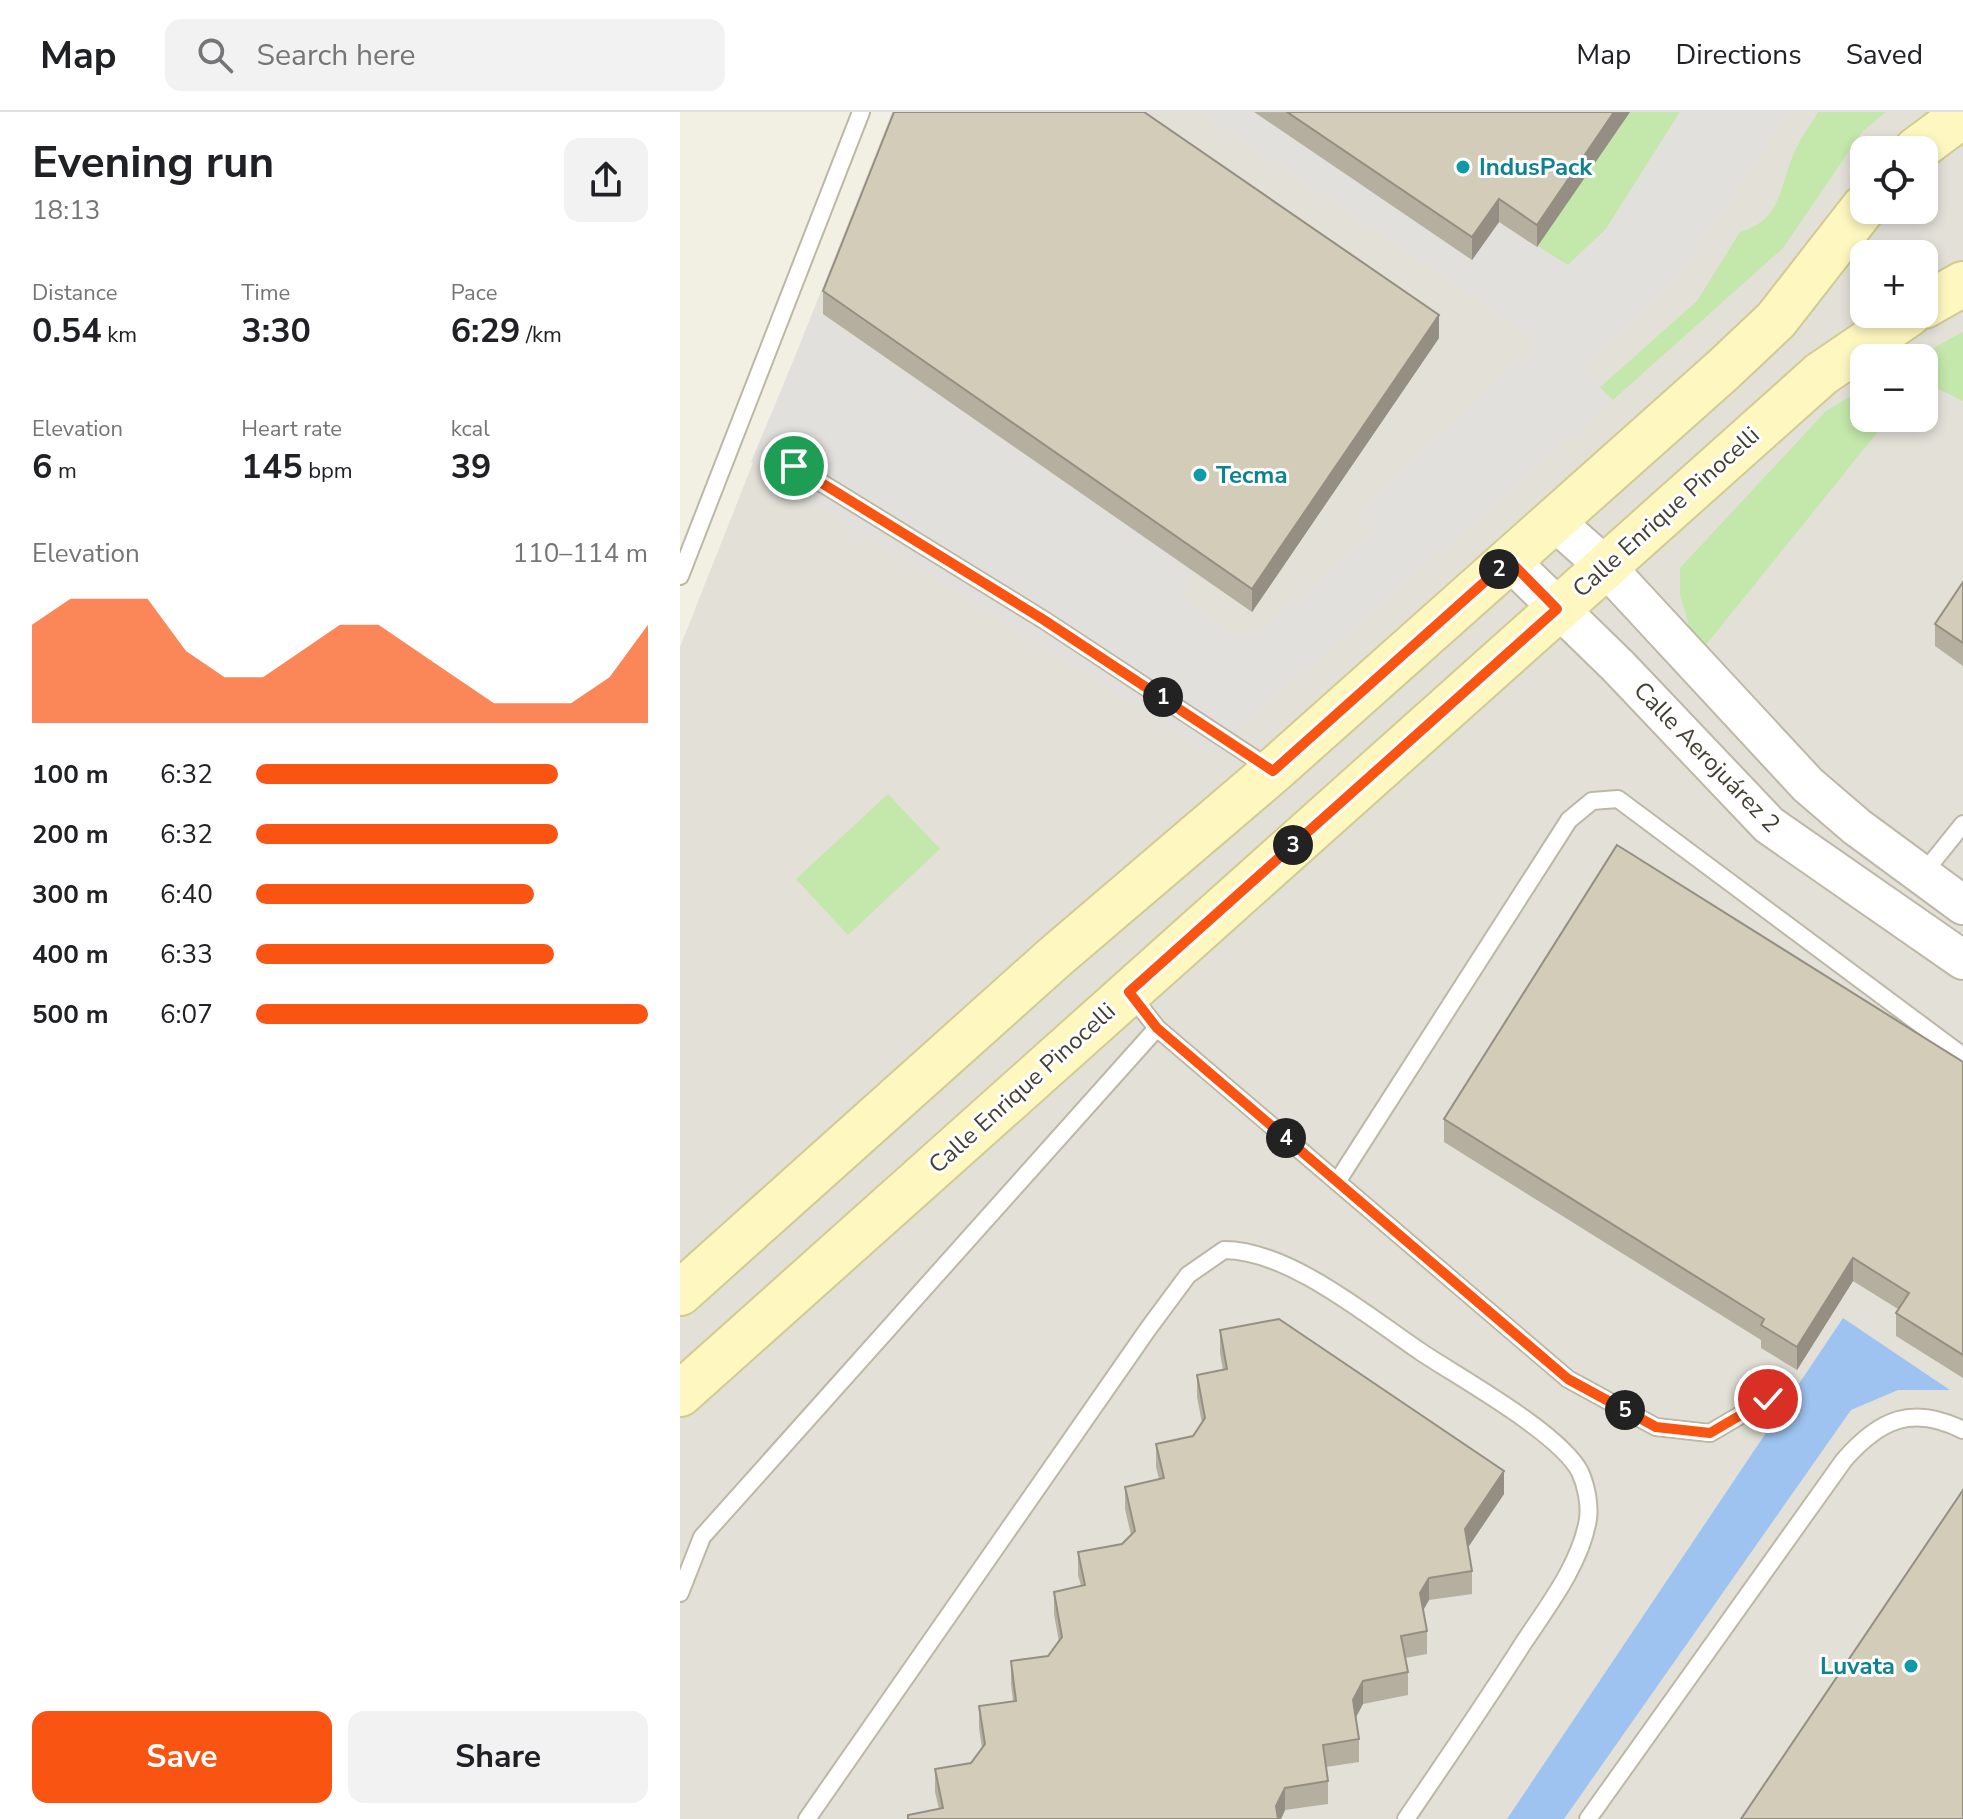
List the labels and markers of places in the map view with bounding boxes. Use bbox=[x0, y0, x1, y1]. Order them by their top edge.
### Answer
place label: IndusPack bbox=[1479, 151, 1593, 183]
marker: IndusPack bbox=[1454, 158, 1472, 176]
pin bbox=[760, 432, 828, 500]
place label: Tecma bbox=[1216, 459, 1288, 491]
marker: Tecma bbox=[1191, 466, 1209, 484]
pin: 2 bbox=[1479, 549, 1519, 589]
pin: 1 bbox=[1143, 677, 1183, 717]
pin: 3 bbox=[1273, 825, 1313, 865]
pin: 4 bbox=[1266, 1118, 1306, 1158]
pin bbox=[1734, 1365, 1802, 1433]
pin: 5 bbox=[1605, 1390, 1645, 1430]
place label: Luvata bbox=[1820, 1650, 1895, 1682]
marker: Luvata bbox=[1902, 1657, 1920, 1675]

